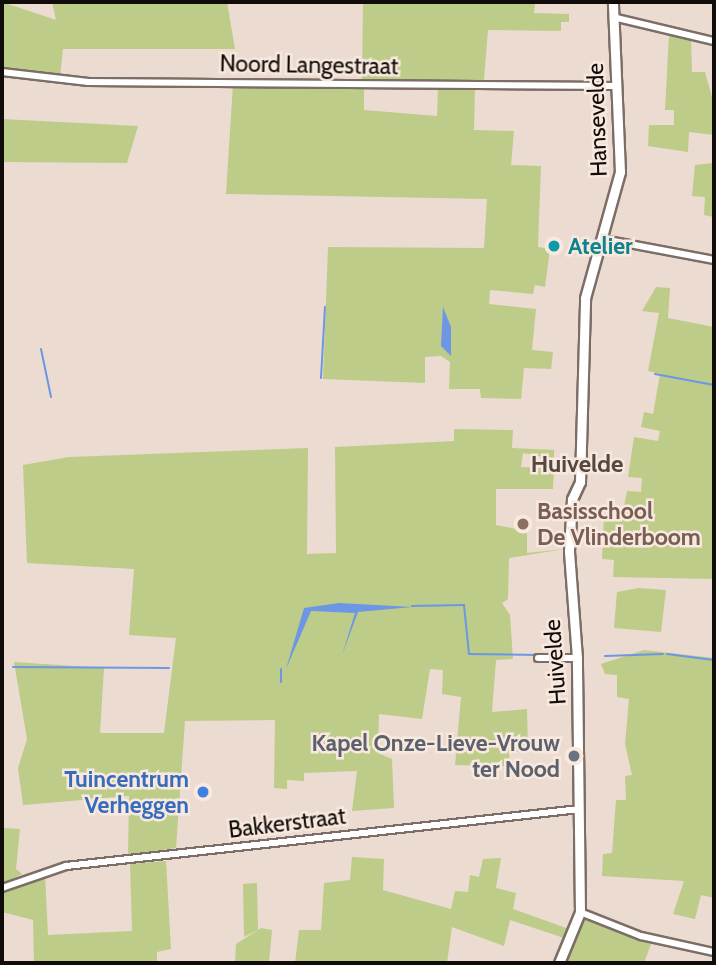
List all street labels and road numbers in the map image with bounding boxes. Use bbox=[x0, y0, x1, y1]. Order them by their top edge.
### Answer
street label: Noord Langestraat bbox=[219, 50, 399, 80]
street label: Hansevelde bbox=[581, 63, 613, 177]
street label: Huivelde bbox=[538, 618, 572, 706]
street label: Bakkerstraat bbox=[227, 802, 347, 844]

